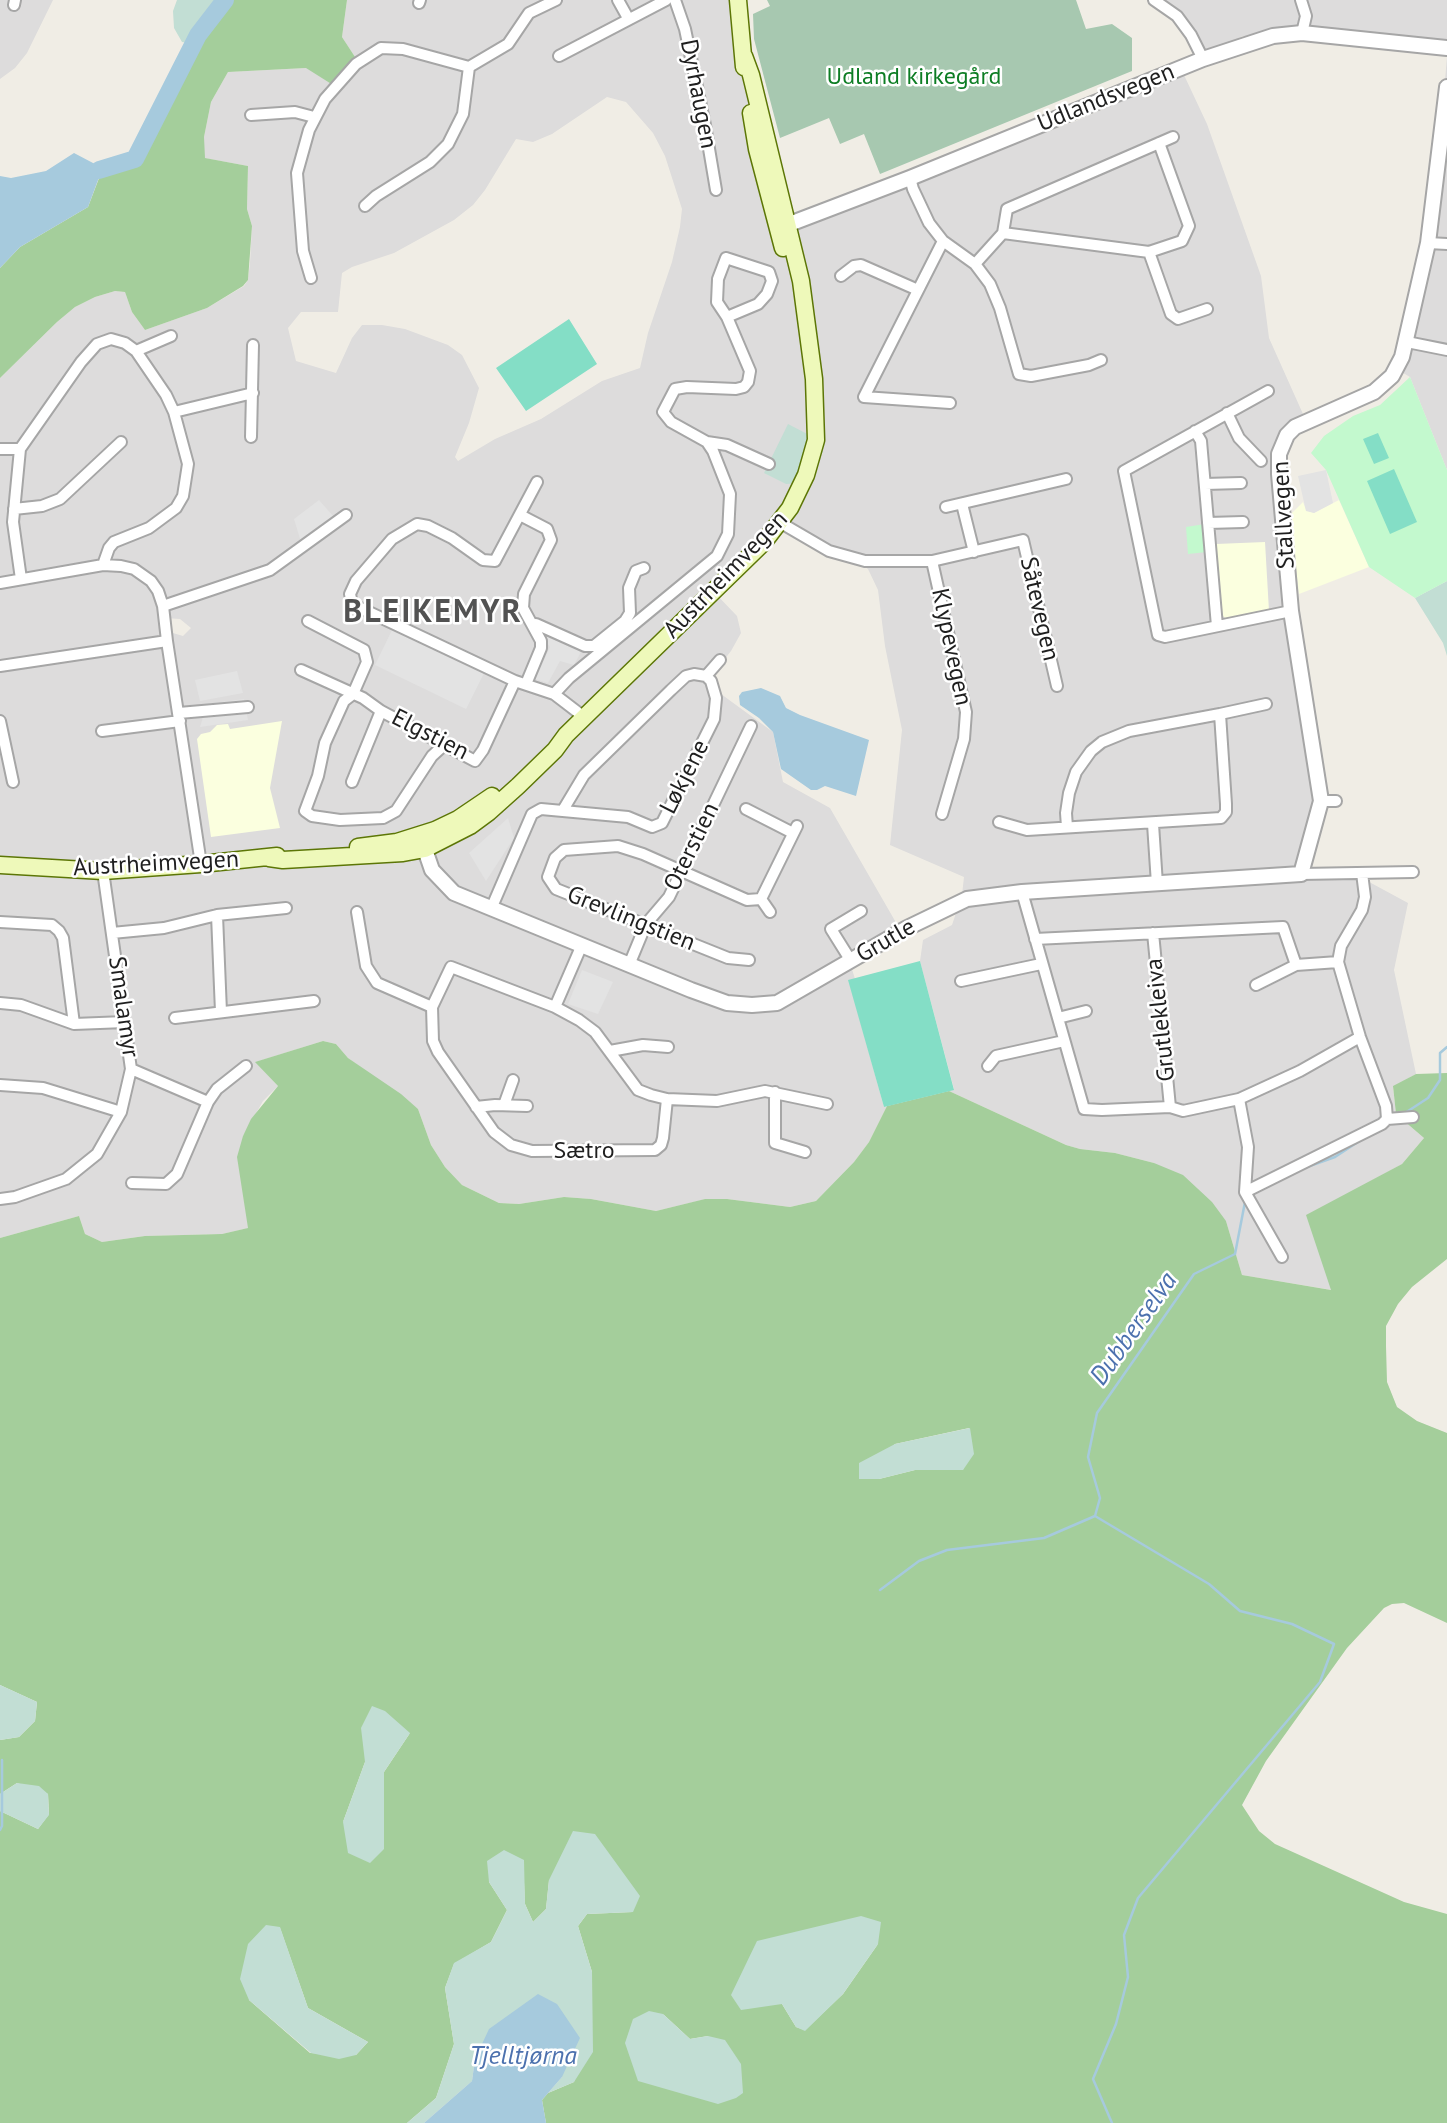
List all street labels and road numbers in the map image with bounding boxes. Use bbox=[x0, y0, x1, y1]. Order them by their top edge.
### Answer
street label: Dyrhaugen bbox=[673, 37, 723, 151]
street label: Udlandsvegen bbox=[1033, 57, 1179, 139]
street label: Stallvegen bbox=[1267, 460, 1301, 570]
street label: Austrheimvegen bbox=[658, 505, 794, 645]
street label: Såtevegen bbox=[1013, 554, 1065, 664]
street label: Klypevegen bbox=[925, 586, 977, 708]
street label: Elgstien bbox=[387, 703, 473, 767]
street label: Løkjene bbox=[654, 735, 716, 819]
street label: Oterstien bbox=[658, 798, 726, 896]
street label: Austrheimvegen bbox=[72, 845, 240, 883]
street label: Grevlingstien bbox=[563, 880, 699, 958]
street label: Grutle bbox=[851, 913, 921, 969]
street label: Smalamyr bbox=[102, 955, 144, 1059]
street label: Grutlekleiva bbox=[1140, 957, 1182, 1083]
street label: Sætro bbox=[553, 1137, 615, 1165]

